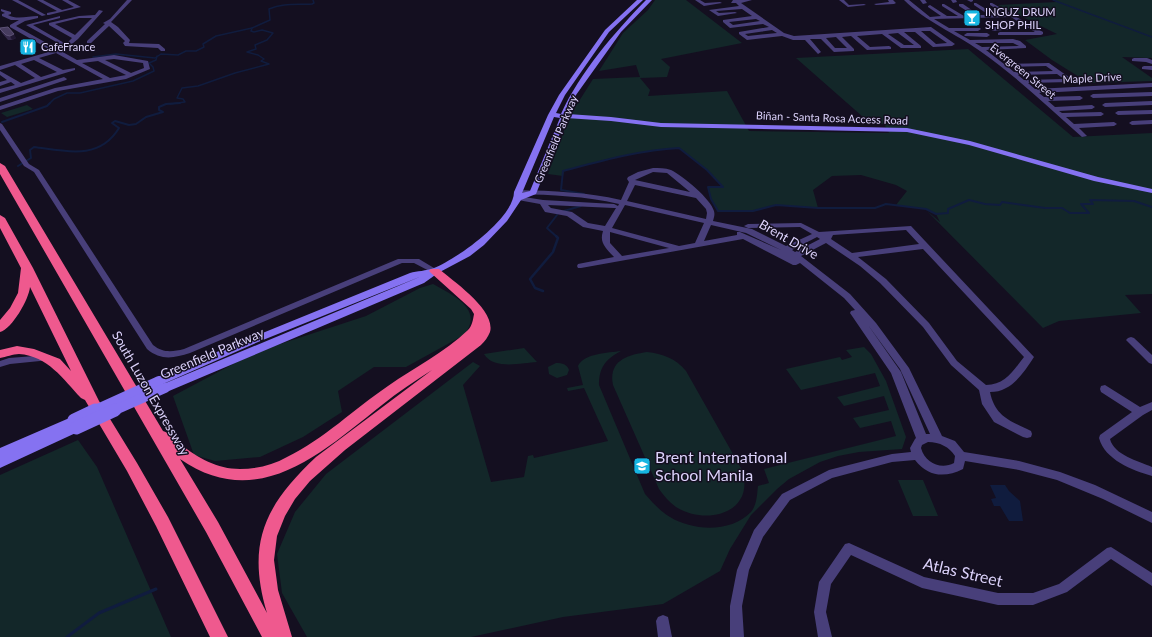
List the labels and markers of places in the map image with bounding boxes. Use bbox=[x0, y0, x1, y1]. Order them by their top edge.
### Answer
place label: INGUZ DRUM SHOP PHIL bbox=[985, 5, 1056, 31]
bar icon: INGUZ DRUM SHOP PHIL bbox=[962, 8, 982, 28]
restaurant icon: CafeFrance bbox=[18, 37, 38, 57]
place label: CafeFrance bbox=[41, 40, 95, 53]
place label: Brent International School Manila bbox=[655, 447, 787, 484]
school or university icon: Brent International School Manila bbox=[632, 456, 652, 476]

